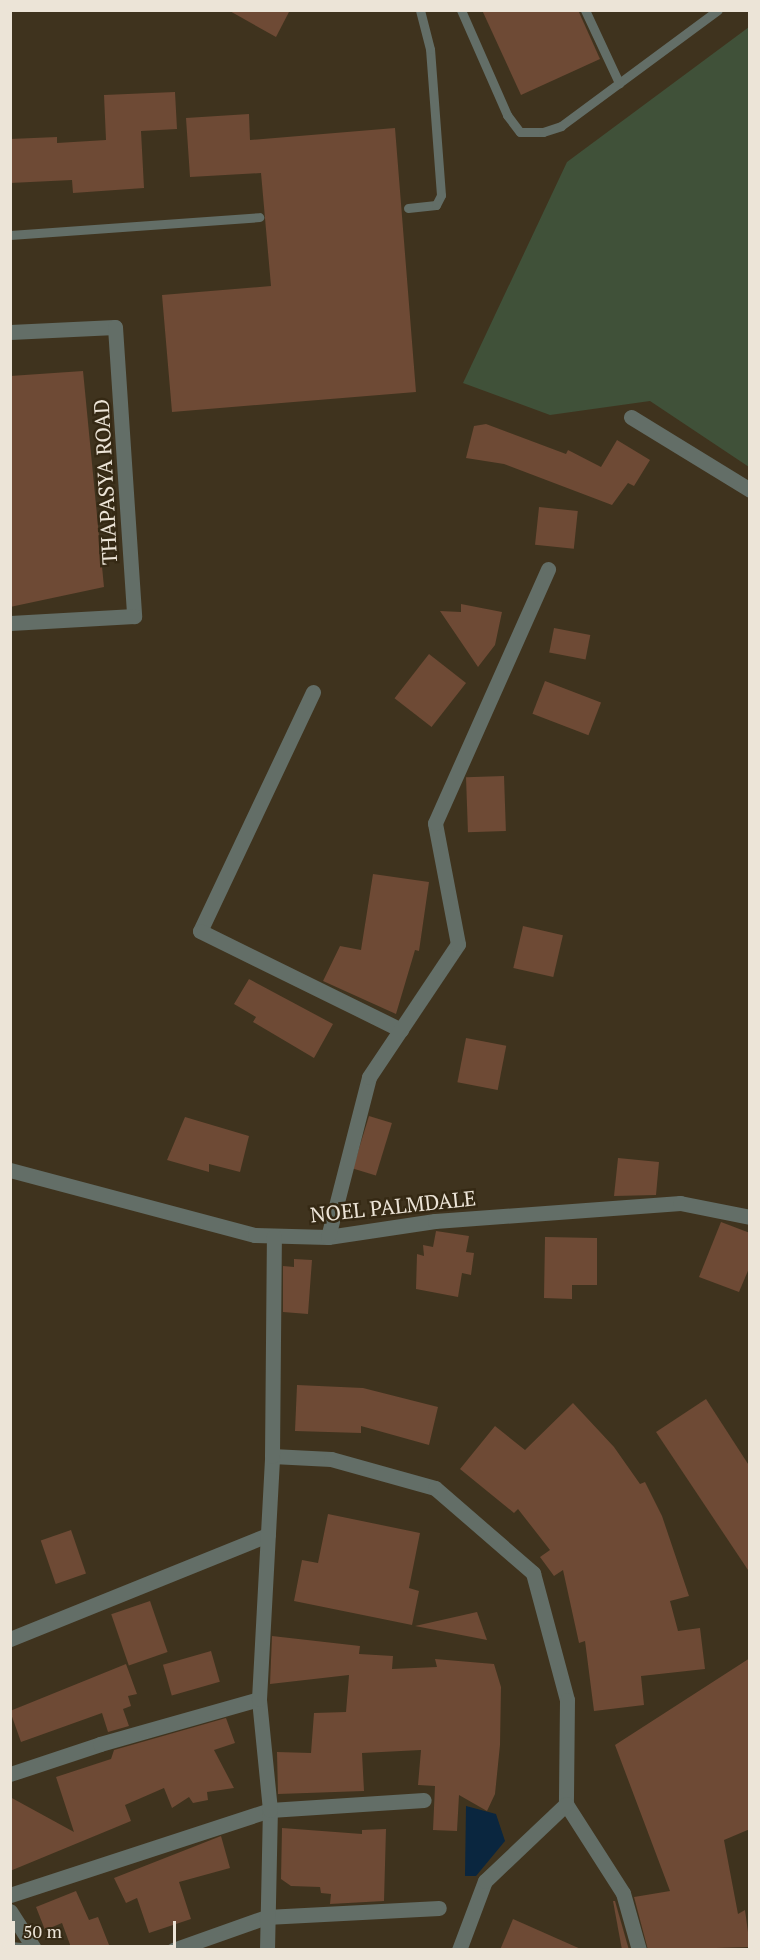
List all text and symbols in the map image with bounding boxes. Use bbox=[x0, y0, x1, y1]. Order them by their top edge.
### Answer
street label: THAPASYA ROAD bbox=[88, 398, 122, 566]
street label: NOEL PALMDALE bbox=[309, 1185, 477, 1227]
scale bar bbox=[15, 1909, 178, 1947]
text: 50 m bbox=[23, 1919, 62, 1943]

